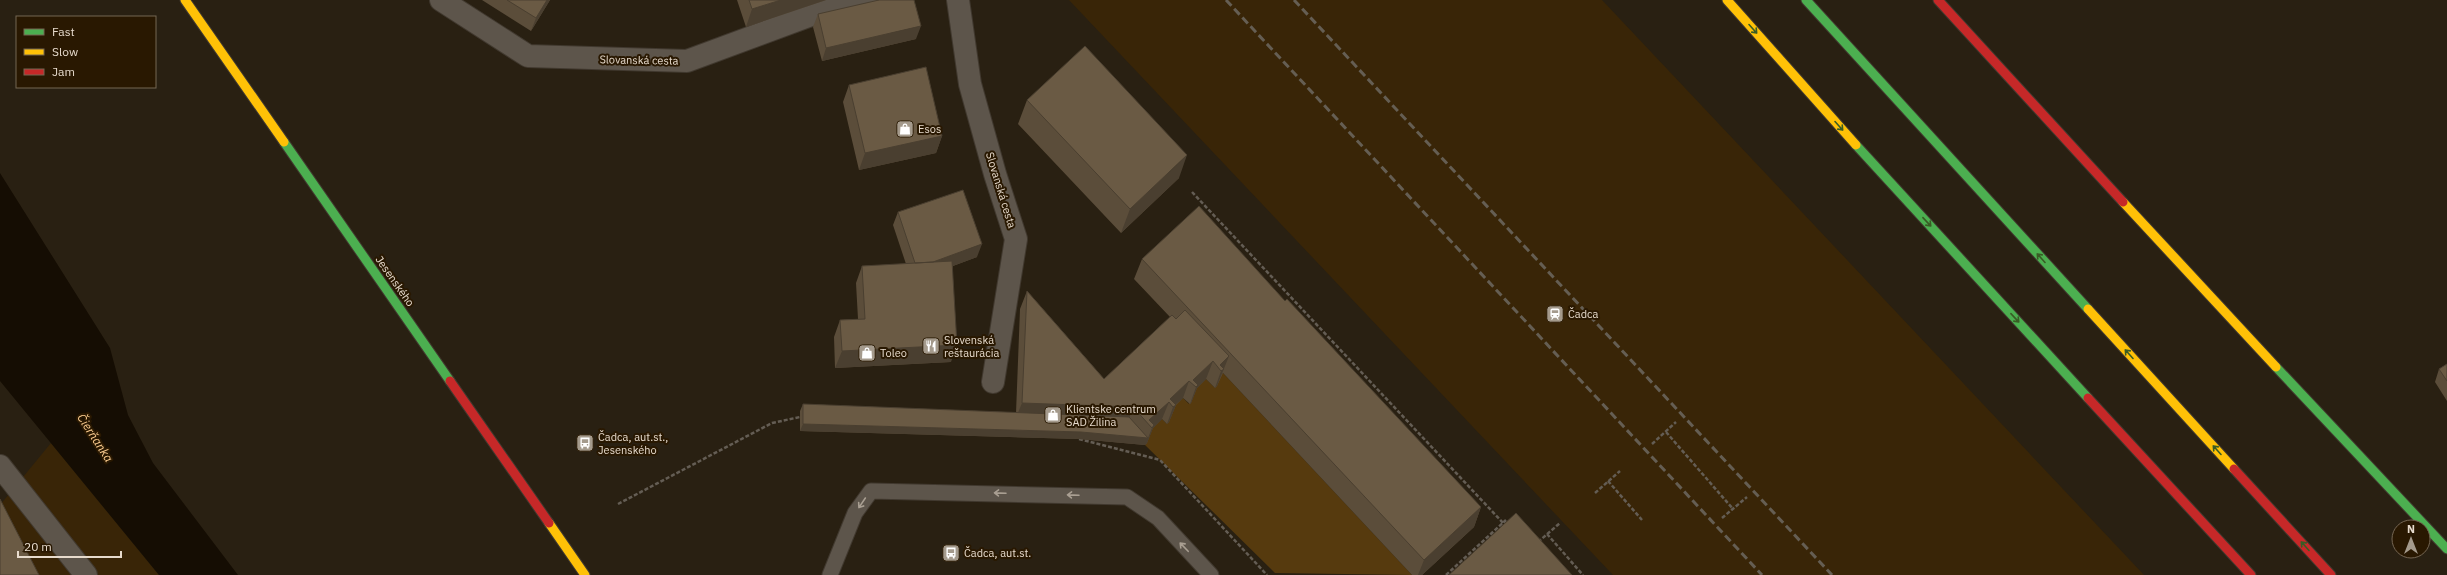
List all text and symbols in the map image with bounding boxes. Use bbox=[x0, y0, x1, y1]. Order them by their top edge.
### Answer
legend bbox=[16, 16, 156, 88]
text: Fast bbox=[52, 24, 75, 39]
one-way arrow bbox=[1748, 24, 1757, 34]
text: Slow bbox=[52, 44, 78, 59]
street label: Slovanská cesta bbox=[599, 52, 679, 68]
text: Jam bbox=[52, 64, 75, 79]
shop icon: Esos bbox=[895, 119, 915, 139]
one-way arrow bbox=[1834, 121, 1843, 131]
place label: Esos bbox=[918, 122, 941, 136]
street label: Slovanská cesta bbox=[983, 150, 1019, 230]
one-way arrow bbox=[1922, 217, 1932, 227]
street label: Jesenského bbox=[372, 253, 418, 309]
one-way arrow bbox=[2036, 253, 2046, 263]
station icon: Čadca bbox=[1545, 304, 1565, 324]
place label: Čadca bbox=[1568, 307, 1599, 321]
one-way arrow bbox=[2010, 313, 2020, 323]
place label: Slovenská reštaurácia bbox=[944, 333, 999, 360]
restaurant icon: Slovenská reštaurácia bbox=[921, 336, 941, 356]
shop icon: Toleo bbox=[857, 343, 877, 363]
place label: Toleo bbox=[880, 346, 907, 360]
one-way arrow bbox=[2124, 349, 2134, 359]
place label: Klientske centrum SAD Žilina bbox=[1066, 402, 1156, 429]
shop icon: Klientske centrum SAD Žilina bbox=[1043, 405, 1063, 425]
water label: Čierňanka bbox=[74, 411, 117, 465]
place label: Čadca, aut.st., Jesenského bbox=[598, 430, 668, 457]
bus stop icon: Čadca, aut.st., Jesenského bbox=[575, 433, 595, 453]
one-way arrow bbox=[2212, 445, 2221, 455]
one-way arrow bbox=[994, 489, 1007, 497]
one-way arrow bbox=[1067, 492, 1080, 499]
one-way arrow bbox=[858, 497, 866, 508]
north arrow bbox=[2391, 519, 2431, 559]
text: N bbox=[2407, 522, 2415, 536]
scale bar bbox=[18, 533, 121, 559]
text: 20 m bbox=[24, 539, 52, 554]
one-way arrow bbox=[2300, 541, 2309, 551]
one-way arrow bbox=[1180, 542, 1189, 552]
bus stop icon: Čadca, aut.st. bbox=[941, 543, 961, 563]
place label: Čadca, aut.st. bbox=[964, 546, 1031, 560]

